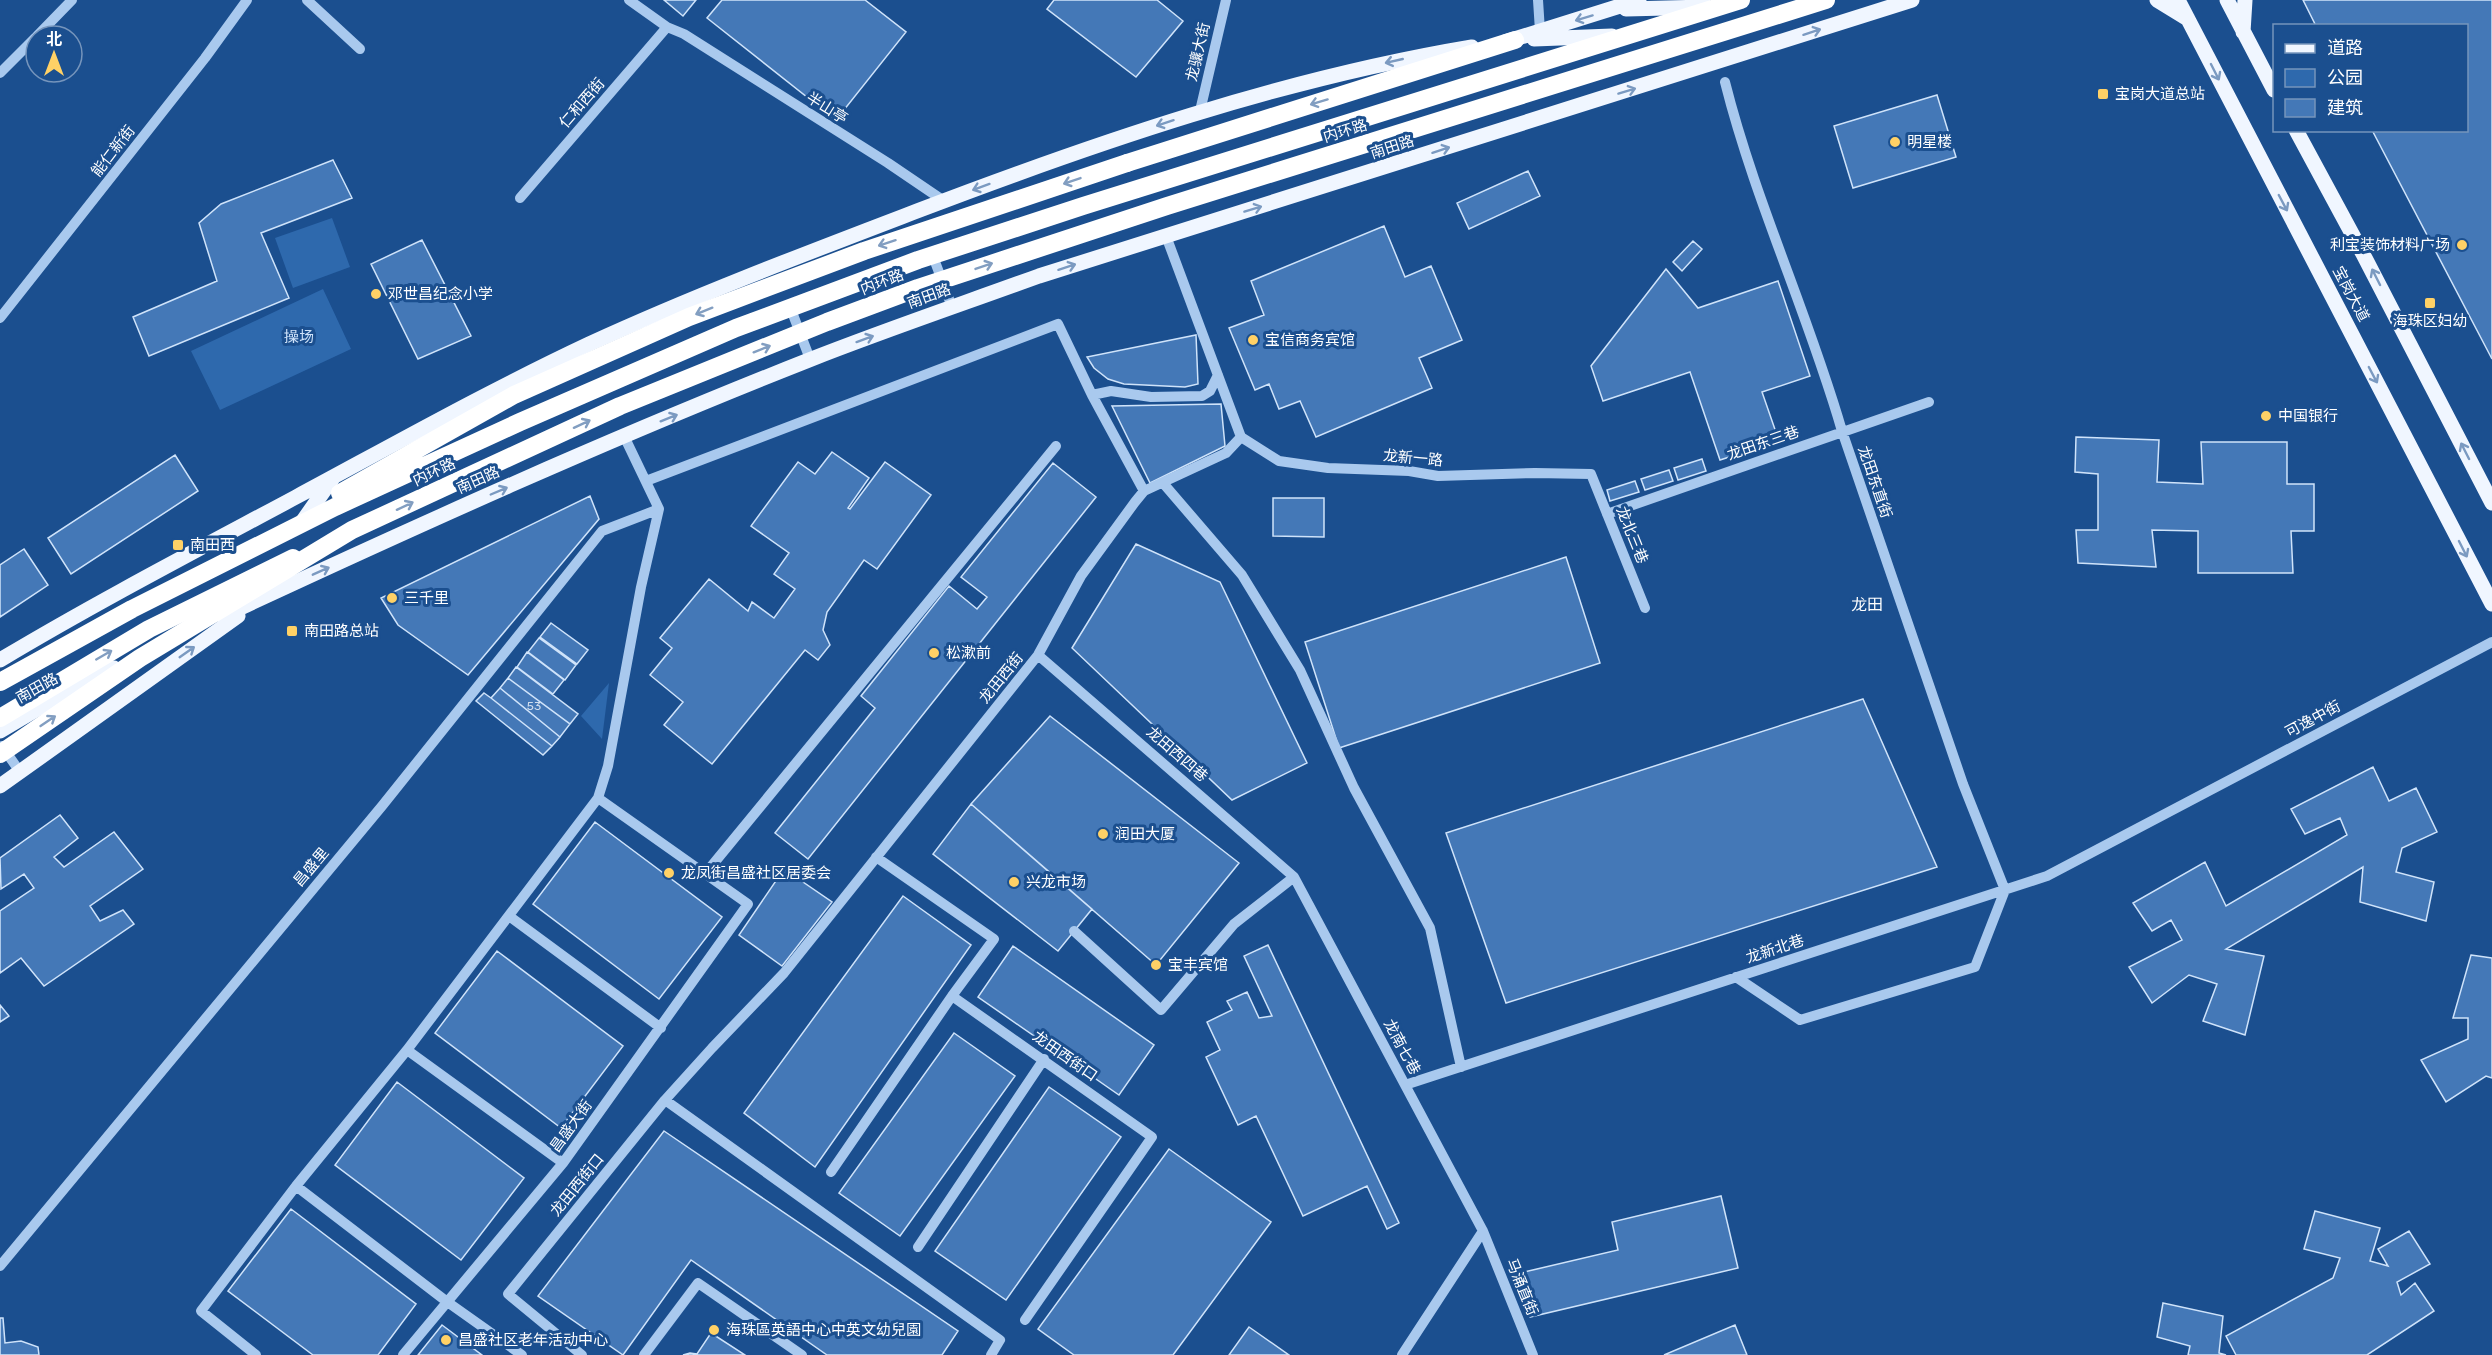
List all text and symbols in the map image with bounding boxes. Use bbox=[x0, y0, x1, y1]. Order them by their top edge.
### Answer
one-way arrow bbox=[1575, 13, 1594, 24]
street label: 龙骧大街 bbox=[1182, 21, 1214, 83]
north arrow bbox=[24, 24, 84, 84]
legend bbox=[2273, 24, 2468, 132]
one-way arrow bbox=[1802, 26, 1821, 37]
text: 北 bbox=[46, 30, 62, 49]
text: 道路 bbox=[2327, 37, 2363, 59]
one-way arrow bbox=[1385, 56, 1404, 67]
one-way arrow bbox=[2210, 63, 2222, 81]
text: 公园 bbox=[2327, 67, 2363, 89]
street label: 仁和西街 bbox=[556, 74, 608, 132]
one-way arrow bbox=[1617, 85, 1636, 96]
place label: 宝岗大道总站 bbox=[2115, 85, 2205, 103]
marker: 宝岗大道总站 bbox=[2096, 87, 2110, 101]
street label: 半山亭 bbox=[803, 88, 851, 128]
one-way arrow bbox=[1310, 97, 1329, 108]
text: 建筑 bbox=[2327, 97, 2363, 119]
street label: 内环路 bbox=[1321, 116, 1369, 146]
one-way arrow bbox=[1156, 118, 1175, 129]
street label: 能仁新街 bbox=[87, 122, 139, 180]
street label: 南田路 bbox=[1368, 131, 1416, 163]
place label: 明星楼 bbox=[1907, 133, 1952, 151]
marker: 明星楼 bbox=[1888, 135, 1902, 149]
one-way arrow bbox=[1431, 144, 1450, 155]
one-way arrow bbox=[1063, 177, 1082, 188]
one-way arrow bbox=[972, 183, 991, 194]
one-way arrow bbox=[2277, 194, 2289, 212]
one-way arrow bbox=[1243, 203, 1262, 214]
place label: 利宝装饰材料广场 bbox=[2330, 236, 2450, 254]
one-way arrow bbox=[878, 238, 897, 249]
marker: 利宝装饰材料广场 bbox=[2455, 238, 2469, 252]
one-way arrow bbox=[974, 260, 993, 271]
one-way arrow bbox=[1057, 261, 1076, 272]
street label: 宝岗大道 bbox=[2329, 263, 2373, 325]
street label: 内环路 bbox=[858, 266, 906, 298]
one-way arrow bbox=[2369, 269, 2381, 287]
street label: 南田路 bbox=[905, 280, 953, 312]
place label: 邓世昌纪念小学 bbox=[388, 285, 493, 303]
marker: 邓世昌纪念小学 bbox=[369, 287, 383, 301]
marker: 海珠区妇幼 bbox=[2423, 296, 2437, 310]
one-way arrow bbox=[695, 306, 714, 317]
place label: 海珠区妇幼 bbox=[2392, 312, 2468, 330]
park label: 操场 bbox=[284, 328, 314, 346]
place label: 宝信商务宾馆 bbox=[1265, 331, 1355, 349]
one-way arrow bbox=[855, 333, 873, 344]
marker: 宝信商务宾馆 bbox=[1246, 333, 1260, 347]
one-way arrow bbox=[752, 342, 770, 353]
one-way arrow bbox=[2368, 366, 2379, 384]
place label: 中国银行 bbox=[2278, 407, 2338, 425]
marker: 中国银行 bbox=[2259, 409, 2273, 423]
one-way arrow bbox=[659, 412, 677, 423]
one-way arrow bbox=[572, 417, 590, 429]
street label: 龙田东三巷 bbox=[1725, 422, 1801, 464]
one-way arrow bbox=[2459, 442, 2470, 460]
street label: 龙田东直街 bbox=[1854, 444, 1896, 520]
street label: 龙新一路 bbox=[1382, 446, 1444, 470]
street label: 内环路 bbox=[410, 454, 458, 490]
street label: 南田路 bbox=[454, 463, 502, 497]
one-way arrow bbox=[489, 485, 507, 496]
one-way arrow bbox=[395, 499, 413, 511]
street label: 龙北三巷 bbox=[1612, 504, 1652, 566]
place label: 南田西 bbox=[190, 536, 235, 554]
marker: 南田西 bbox=[171, 538, 185, 552]
one-way arrow bbox=[2458, 539, 2469, 557]
one-way arrow bbox=[311, 565, 329, 576]
place label: 三千里 bbox=[404, 589, 449, 607]
marker: 三千里 bbox=[385, 591, 399, 605]
district label: 龙田 bbox=[1851, 595, 1883, 614]
place label: 南田路总站 bbox=[304, 622, 379, 640]
marker: 南田路总站 bbox=[285, 624, 299, 638]
place label: 松漱前 bbox=[946, 644, 991, 662]
one-way arrow bbox=[179, 646, 195, 658]
marker: 松漱前 bbox=[927, 646, 941, 660]
one-way arrow bbox=[95, 649, 112, 661]
street label: 龙田西街 bbox=[975, 649, 1027, 707]
street label: 南田路 bbox=[13, 669, 61, 707]
street label: 可逸中街 bbox=[2282, 697, 2344, 741]
house number: 53 bbox=[527, 699, 541, 713]
one-way arrow bbox=[39, 714, 56, 727]
street label: 龙田西四巷 bbox=[1143, 723, 1211, 785]
place label: 润田大厦 bbox=[1115, 825, 1175, 843]
marker: 润田大厦 bbox=[1096, 827, 1110, 841]
street label: 昌盛里 bbox=[290, 844, 332, 890]
place label: 龙凤街昌盛社区居委会 bbox=[681, 864, 831, 882]
marker: 龙凤街昌盛社区居委会 bbox=[662, 866, 676, 880]
place label: 兴龙市场 bbox=[1026, 873, 1086, 891]
marker: 兴龙市场 bbox=[1007, 875, 1021, 889]
street label: 龙新北巷 bbox=[1744, 931, 1806, 967]
place label: 宝丰宾馆 bbox=[1168, 956, 1228, 974]
marker: 宝丰宾馆 bbox=[1149, 958, 1163, 972]
street label: 龙南七巷 bbox=[1380, 1016, 1424, 1078]
street label: 龙田西街口 bbox=[1029, 1027, 1101, 1085]
street label: 昌盛大街 bbox=[546, 1096, 596, 1156]
street label: 龙田西街口 bbox=[546, 1150, 608, 1220]
street label: 马涌直街 bbox=[1502, 1256, 1542, 1318]
place label: 海珠區英語中心中英文幼兒園 bbox=[726, 1321, 921, 1339]
marker: 海珠區英語中心中英文幼兒園 bbox=[707, 1323, 721, 1337]
place label: 昌盛社区老年活动中心 bbox=[458, 1331, 608, 1349]
marker: 昌盛社区老年活动中心 bbox=[439, 1333, 453, 1347]

